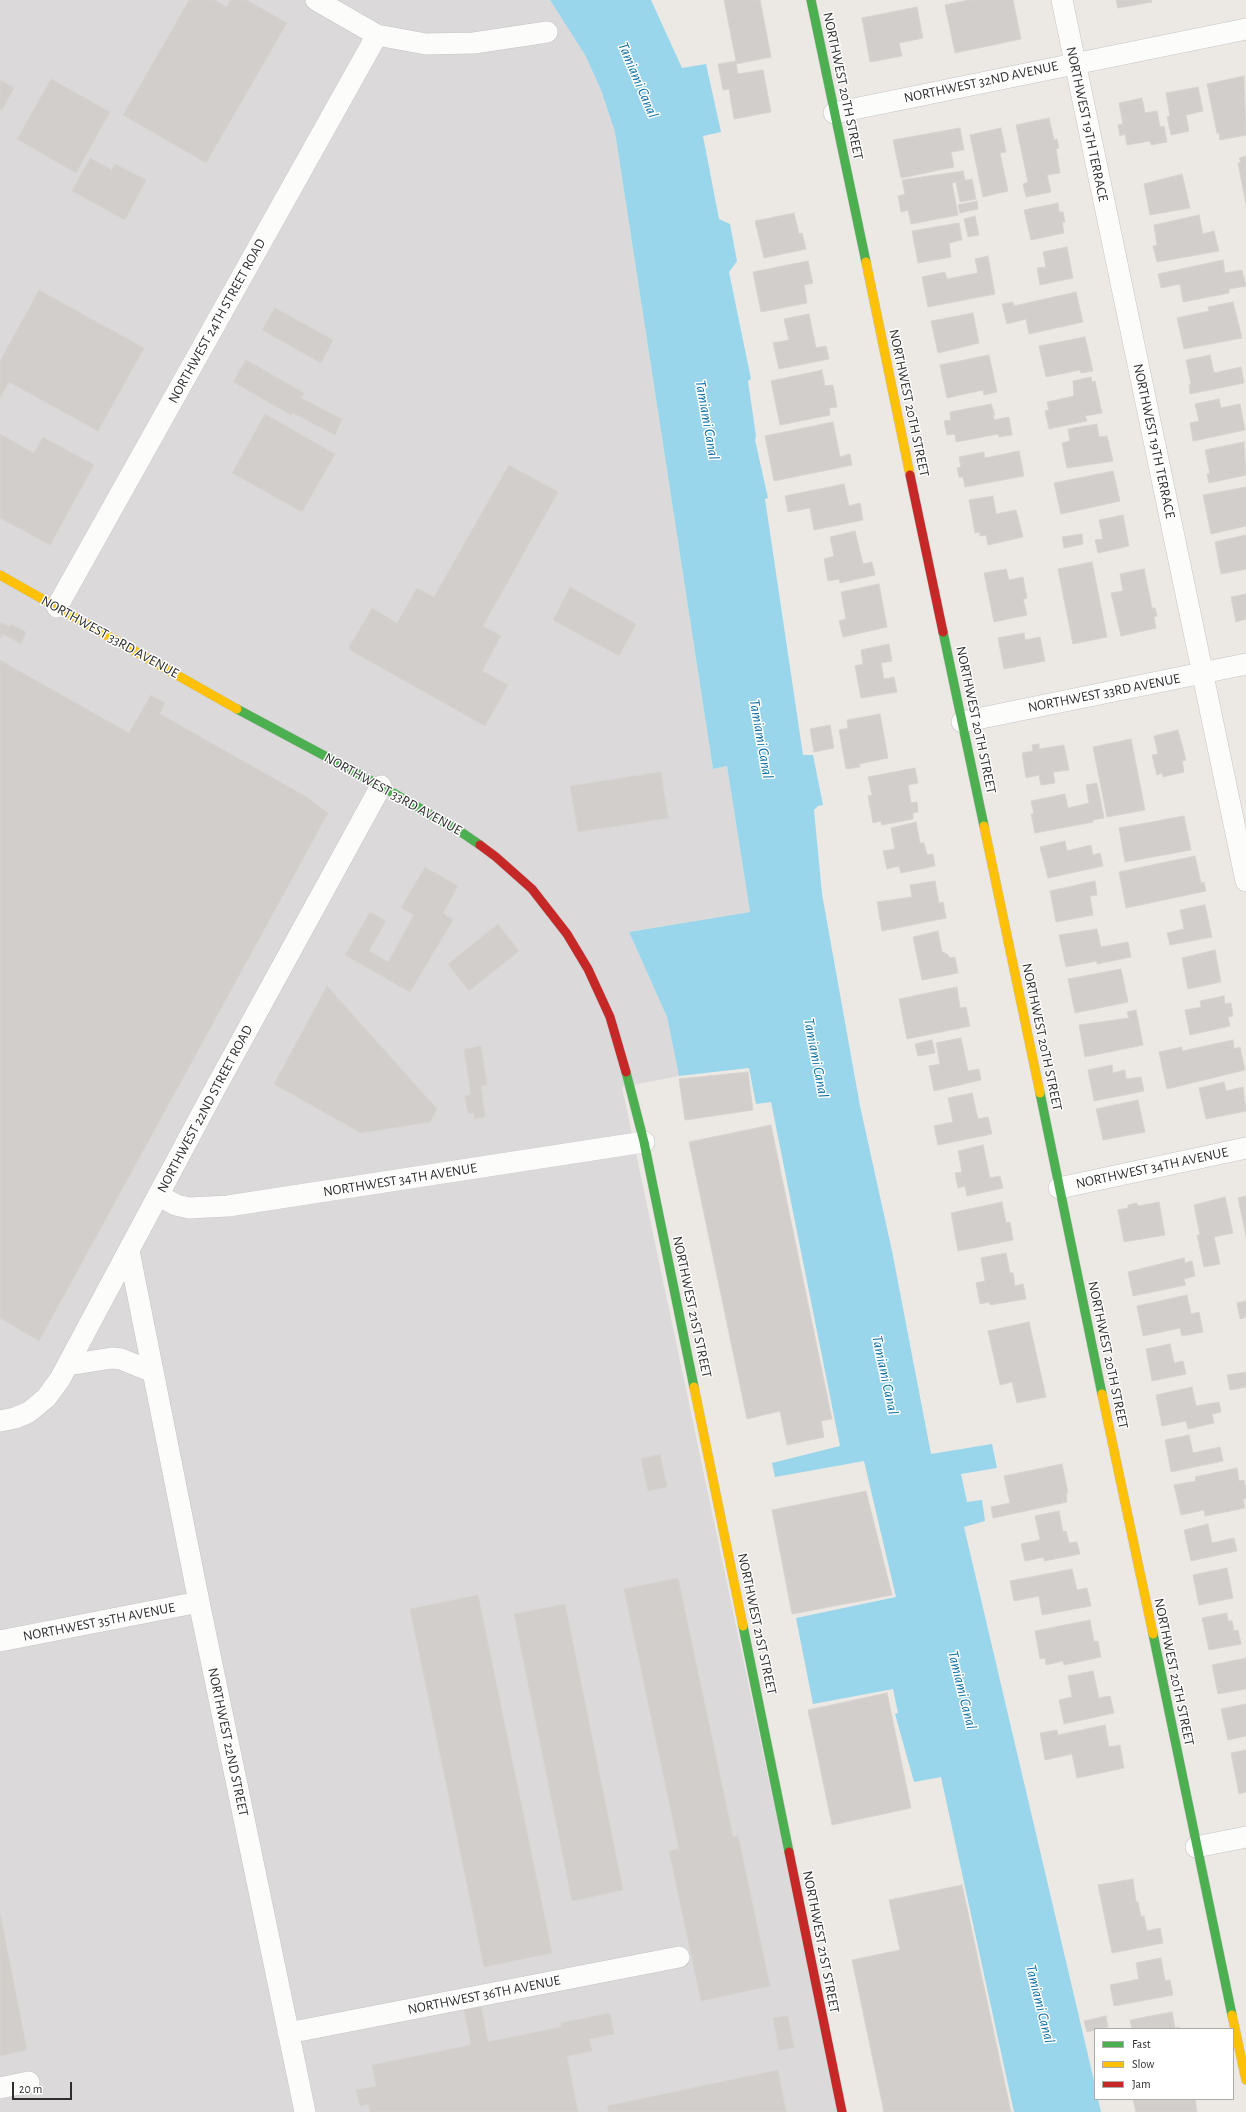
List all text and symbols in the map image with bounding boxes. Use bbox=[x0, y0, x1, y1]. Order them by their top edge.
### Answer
street label: NORTHWEST 20TH STREET bbox=[819, 11, 867, 161]
water label: Tamiami Canal bbox=[614, 39, 662, 121]
street label: NORTHWEST 19TH TERRACE bbox=[1062, 45, 1112, 203]
street label: NORTHWEST 32ND AVENUE bbox=[902, 57, 1060, 107]
street label: NORTHWEST 24TH STREET ROAD bbox=[165, 236, 269, 406]
street label: NORTHWEST 20TH STREET bbox=[885, 328, 933, 478]
street label: NORTHWEST 19TH TERRACE bbox=[1129, 362, 1179, 520]
water label: Tamiami Canal bbox=[691, 379, 723, 461]
street label: NORTHWEST 33RD AVENUE bbox=[38, 592, 182, 682]
street label: NORTHWEST 20TH STREET bbox=[952, 645, 1000, 795]
street label: NORTHWEST 33RD AVENUE bbox=[1027, 670, 1181, 716]
water label: Tamiami Canal bbox=[745, 698, 777, 780]
street label: NORTHWEST 33RD AVENUE bbox=[321, 749, 465, 839]
street label: NORTHWEST 20TH STREET bbox=[1018, 962, 1066, 1112]
water label: Tamiami Canal bbox=[799, 1017, 833, 1099]
street label: NORTHWEST 22ND STREET ROAD bbox=[154, 1022, 256, 1196]
street label: NORTHWEST 34TH AVENUE bbox=[1074, 1144, 1230, 1192]
street label: NORTHWEST 34TH AVENUE bbox=[322, 1160, 478, 1200]
street label: NORTHWEST 21ST STREET bbox=[669, 1235, 715, 1379]
street label: NORTHWEST 20TH STREET bbox=[1084, 1280, 1132, 1430]
water label: Tamiami Canal bbox=[868, 1334, 902, 1416]
street label: NORTHWEST 21ST STREET bbox=[734, 1552, 780, 1696]
street label: NORTHWEST 20TH STREET bbox=[1150, 1597, 1198, 1747]
street label: NORTHWEST 35TH AVENUE bbox=[22, 1599, 176, 1645]
water label: Tamiami Canal bbox=[944, 1649, 980, 1731]
street label: NORTHWEST 22ND STREET bbox=[204, 1666, 252, 1818]
street label: NORTHWEST 21ST STREET bbox=[799, 1869, 843, 2015]
water label: Tamiami Canal bbox=[1022, 1963, 1058, 2045]
street label: NORTHWEST 36TH AVENUE bbox=[406, 1972, 562, 2018]
legend bbox=[1094, 2028, 1234, 2100]
text: Fast bbox=[1132, 2038, 1151, 2050]
text: Slow bbox=[1132, 2058, 1154, 2070]
scale bar bbox=[14, 2074, 74, 2100]
text: Jam bbox=[1132, 2078, 1151, 2090]
text: 20 m bbox=[19, 2083, 42, 2095]

